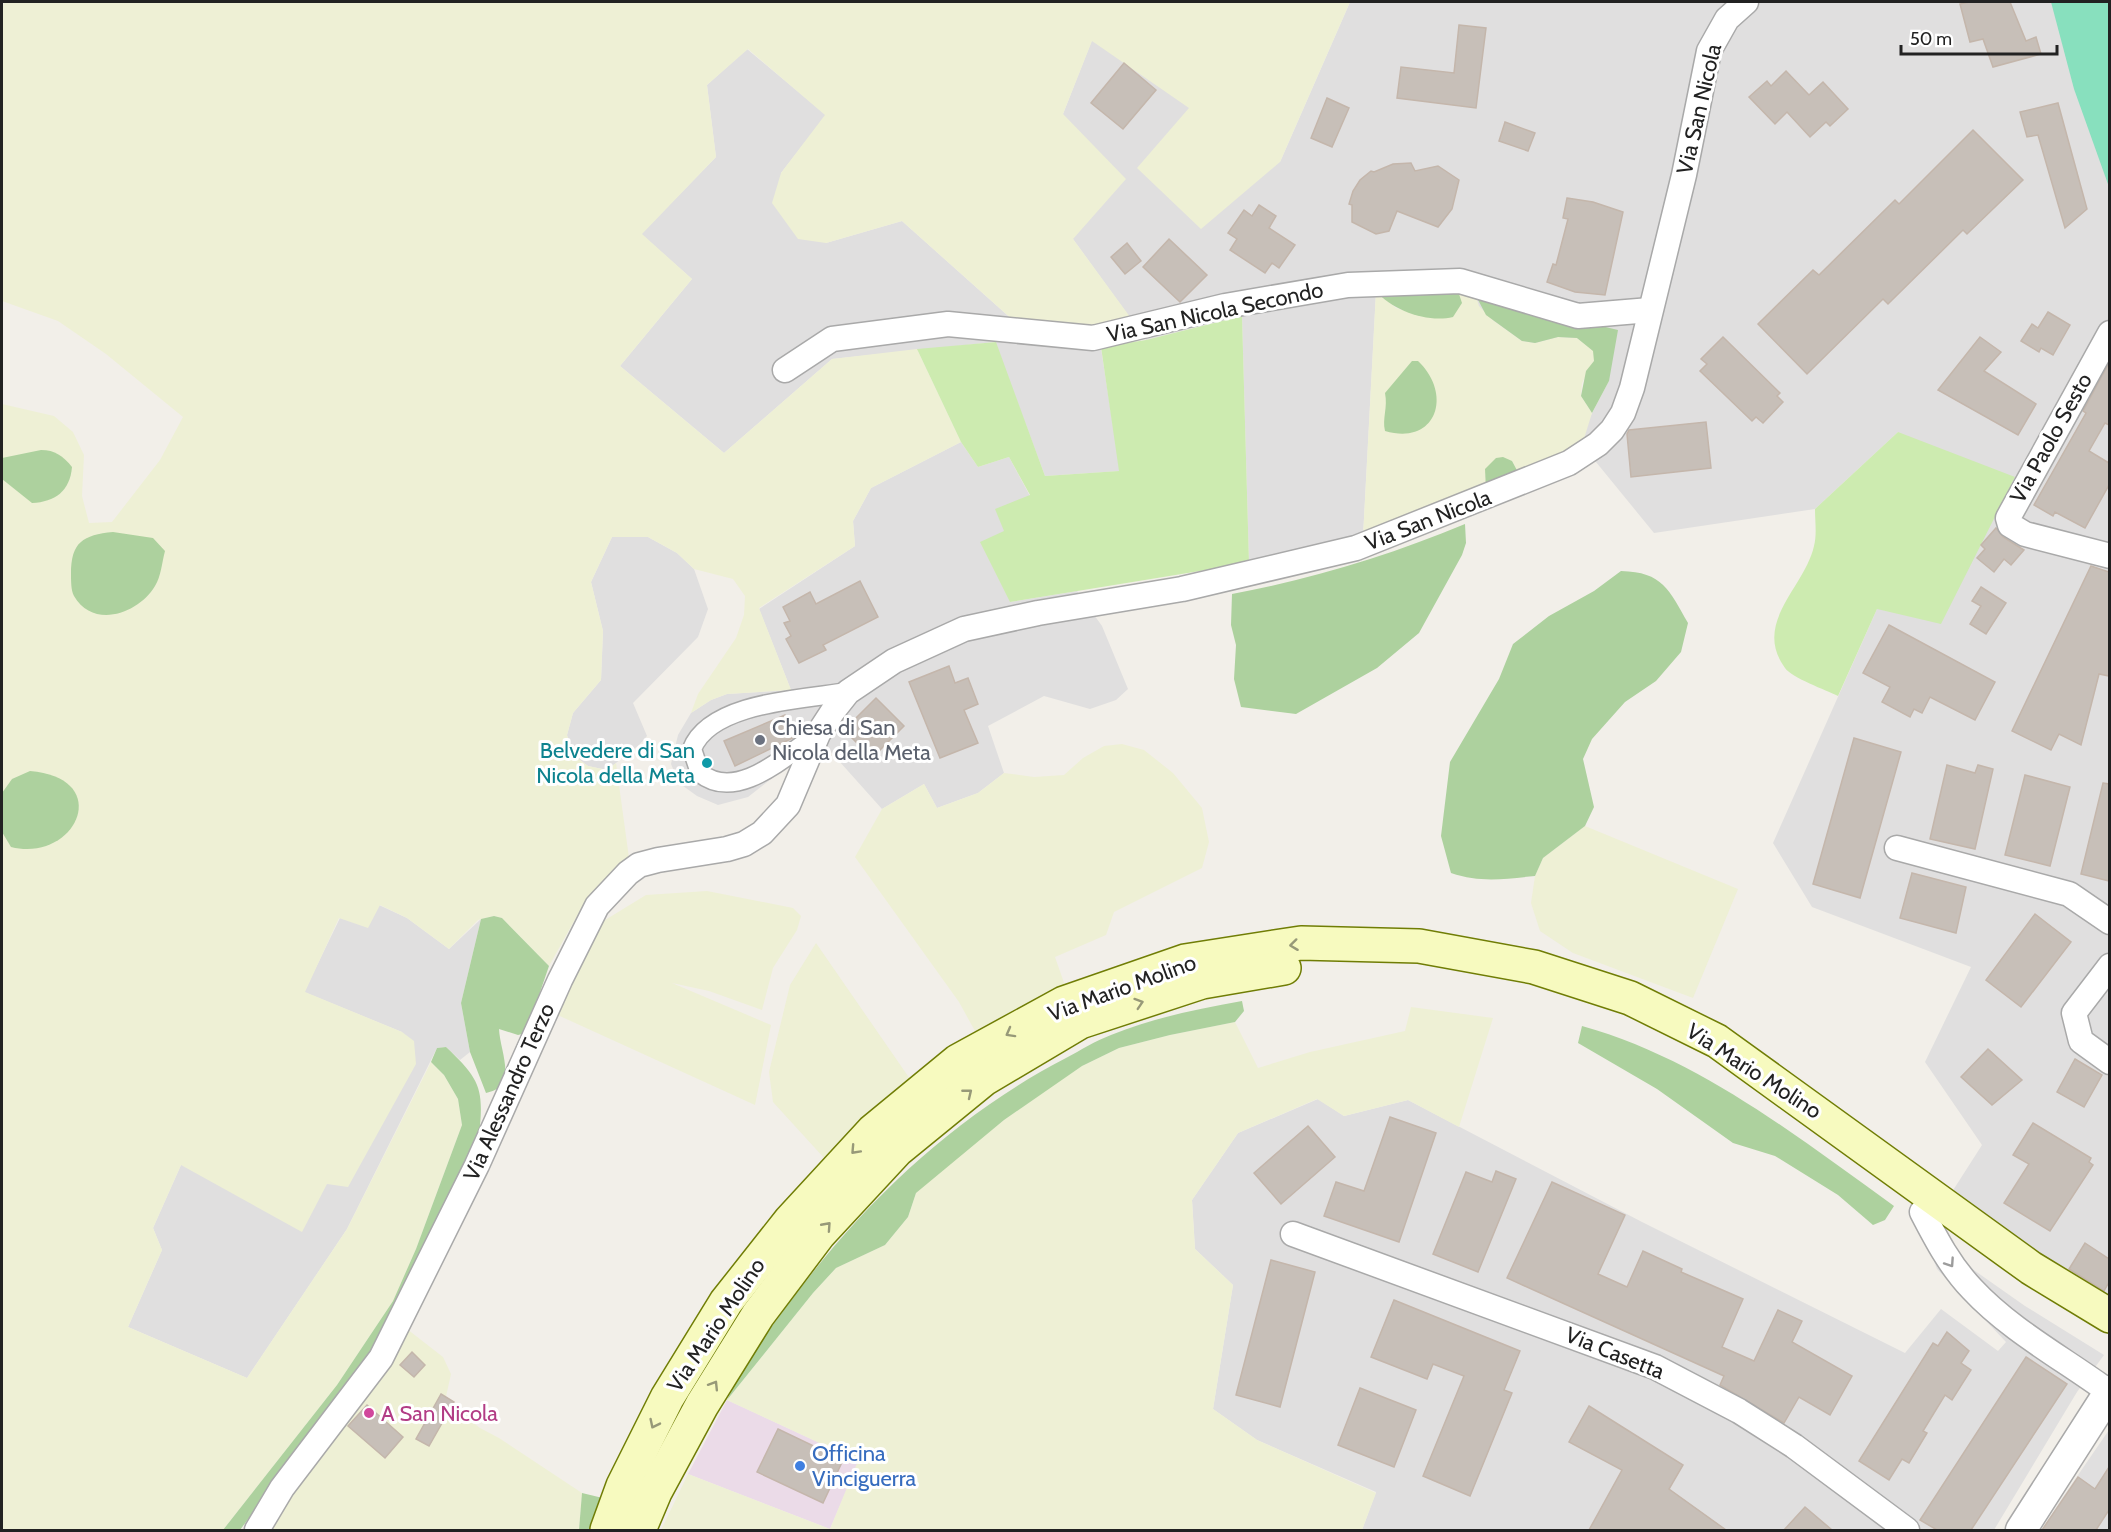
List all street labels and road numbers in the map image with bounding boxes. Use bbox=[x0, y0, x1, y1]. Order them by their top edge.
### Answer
street label: Via San Nicola bbox=[1671, 41, 1727, 177]
street label: Via San Nicola Secondo bbox=[1104, 276, 1326, 348]
street label: Via Paolo Sesto bbox=[2004, 368, 2098, 508]
street label: Via San Nicola bbox=[1361, 483, 1495, 556]
street label: Via Mario Molino bbox=[1044, 949, 1200, 1027]
street label: Via Alessandro Terzo bbox=[458, 999, 560, 1185]
street label: Via Mario Molino bbox=[1681, 1017, 1827, 1125]
street label: Via Mario Molino bbox=[661, 1253, 771, 1397]
street label: Via Casetta bbox=[1562, 1321, 1669, 1385]

